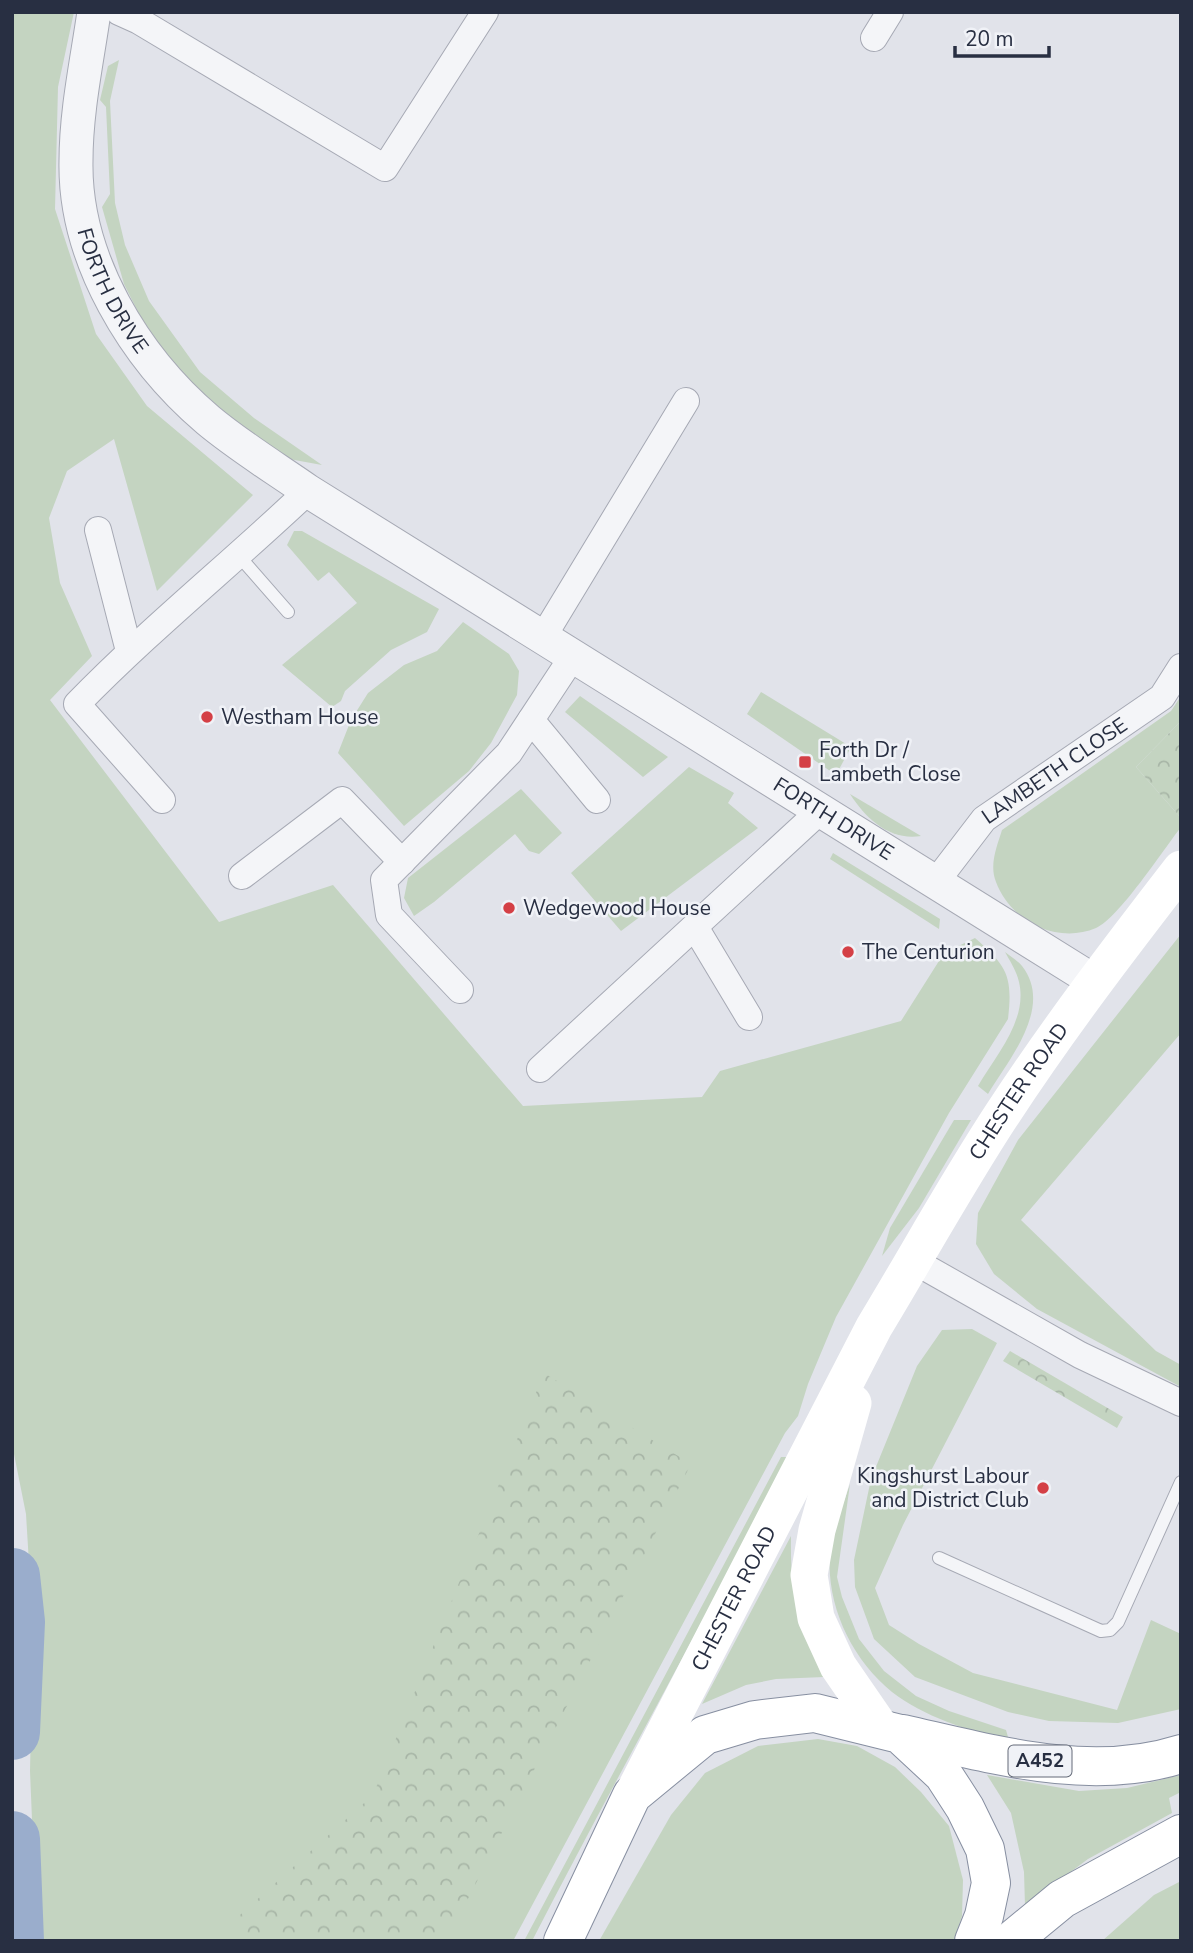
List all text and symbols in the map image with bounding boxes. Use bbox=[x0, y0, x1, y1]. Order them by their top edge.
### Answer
scale bar bbox=[955, 14, 1050, 58]
text: 20 m bbox=[965, 25, 1014, 53]
street label: FORTH DRIVE bbox=[71, 225, 155, 359]
place label: Westham House bbox=[221, 703, 379, 731]
marker: Westham House bbox=[199, 709, 215, 725]
street label: LAMBETH CLOSE bbox=[976, 711, 1133, 830]
place label: Forth Dr / Lambeth Close bbox=[819, 736, 961, 788]
marker: Forth Dr / Lambeth Close bbox=[797, 754, 813, 770]
street label: FORTH DRIVE bbox=[768, 771, 899, 867]
place label: Wedgewood House bbox=[523, 894, 711, 922]
marker: Wedgewood House bbox=[501, 900, 517, 916]
place label: The Centurion bbox=[862, 938, 995, 966]
marker: The Centurion bbox=[840, 944, 856, 960]
street label: CHESTER ROAD bbox=[962, 1017, 1075, 1165]
place label: Kingshurst Labour and District Club bbox=[857, 1462, 1029, 1514]
marker: Kingshurst Labour and District Club bbox=[1035, 1480, 1051, 1496]
street label: CHESTER ROAD bbox=[685, 1521, 783, 1676]
road number: A452 bbox=[1009, 1746, 1072, 1777]

